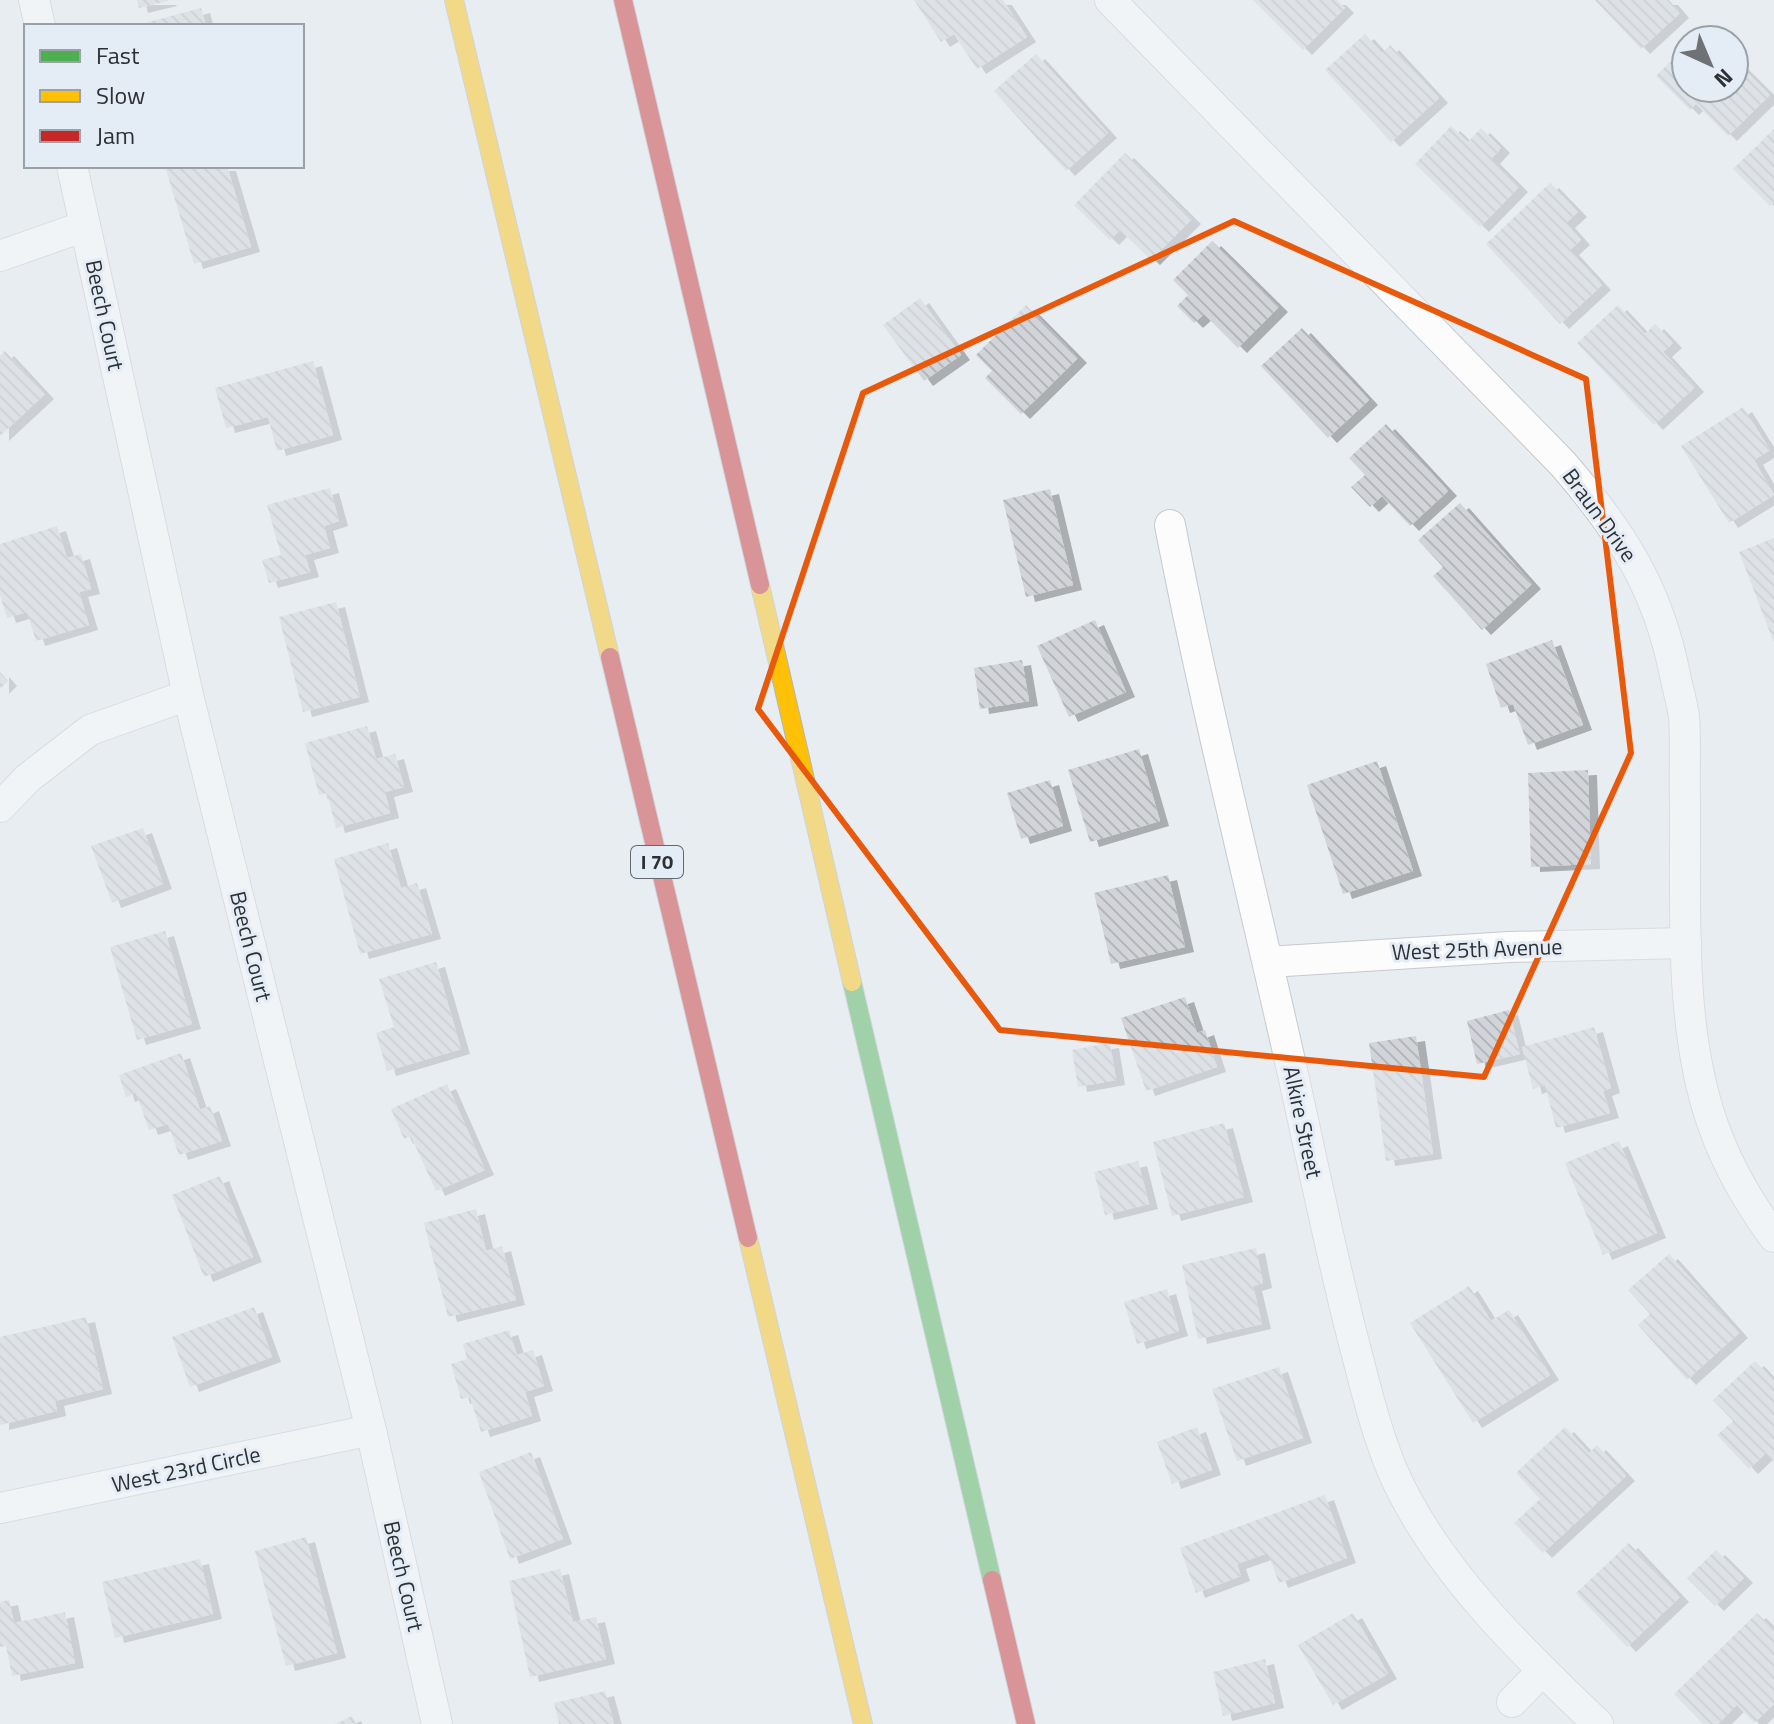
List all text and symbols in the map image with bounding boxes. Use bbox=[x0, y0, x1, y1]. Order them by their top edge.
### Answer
legend bbox=[24, 24, 304, 168]
north arrow bbox=[1670, 24, 1750, 104]
text: Fast bbox=[96, 37, 140, 73]
text: N bbox=[1707, 61, 1741, 96]
text: Slow bbox=[96, 77, 145, 113]
text: Jam bbox=[96, 117, 135, 153]
street label: Beech Court bbox=[77, 256, 133, 374]
street label: Braun Drive bbox=[1554, 461, 1646, 569]
road number: I 70 bbox=[631, 846, 683, 878]
street label: Beech Court bbox=[221, 887, 281, 1005]
street label: West 25th Avenue bbox=[1391, 929, 1563, 969]
street label: Alkire Street bbox=[1275, 1063, 1331, 1181]
street label: West 23rd Circle bbox=[108, 1437, 264, 1501]
street label: Beech Court bbox=[375, 1517, 433, 1635]

